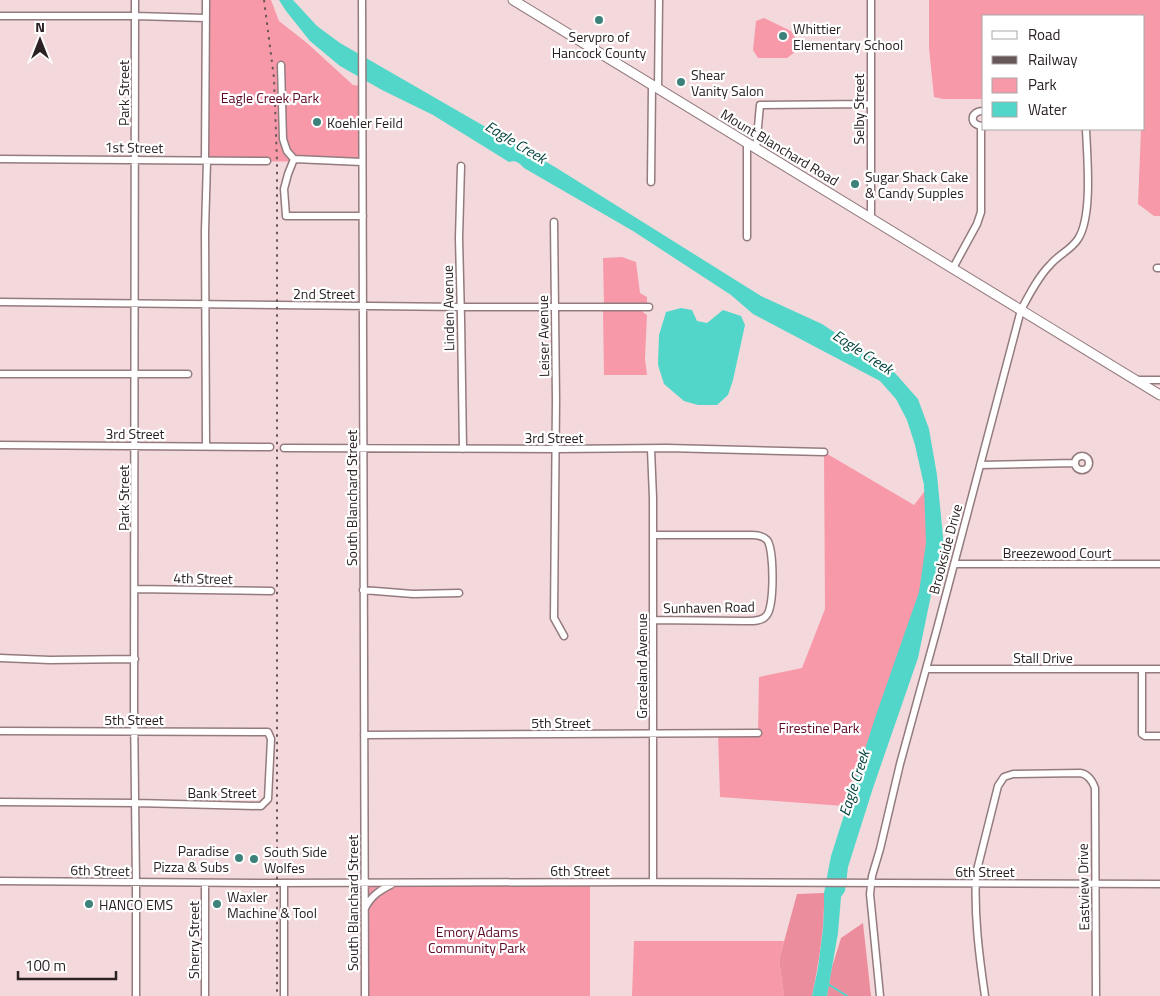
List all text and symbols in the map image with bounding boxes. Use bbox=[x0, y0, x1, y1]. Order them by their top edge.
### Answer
marker: Servpro of Hancock County bbox=[593, 14, 605, 26]
north arrow bbox=[15, 15, 65, 65]
legend bbox=[982, 15, 1145, 130]
text: N bbox=[35, 16, 45, 37]
place label: Whittier Elementary School bbox=[793, 18, 903, 55]
text: Road bbox=[1028, 23, 1060, 46]
place label: Servpro of Hancock County bbox=[552, 26, 647, 63]
marker: Whittier Elementary School bbox=[777, 30, 789, 42]
text: Railway bbox=[1028, 48, 1078, 71]
street label: Park Street bbox=[113, 60, 134, 126]
place label: Shear Vanity Salon bbox=[691, 64, 764, 101]
street label: Selby Street bbox=[848, 73, 869, 145]
text: Park bbox=[1028, 73, 1057, 96]
marker: Shear Vanity Salon bbox=[675, 76, 687, 88]
park label: Eagle Creek Park bbox=[221, 87, 319, 108]
text: Water bbox=[1028, 98, 1067, 121]
street label: Mount Blanchard Road bbox=[717, 103, 843, 191]
place label: Koehler Feild bbox=[327, 112, 403, 133]
water label: Eagle Creek bbox=[481, 115, 553, 171]
marker: Koehler Feild bbox=[311, 116, 323, 128]
street label: 1st Street bbox=[105, 136, 163, 158]
place label: Sugar Shack Cake & Candy Supples bbox=[865, 166, 968, 203]
marker: Sugar Shack Cake & Candy Supples bbox=[849, 178, 861, 190]
street label: Linden Avenue bbox=[437, 265, 459, 351]
street label: 2nd Street bbox=[293, 283, 355, 304]
street label: Leiser Avenue bbox=[532, 295, 554, 377]
water label: Eagle Creek bbox=[828, 324, 900, 381]
street label: 3rd Street bbox=[105, 423, 165, 444]
street label: 3rd Street bbox=[524, 427, 584, 448]
street label: South Blanchard Street bbox=[341, 430, 362, 566]
street label: Park Street bbox=[113, 465, 134, 531]
street label: Brookside Drive bbox=[923, 502, 967, 596]
street label: Breezewood Court bbox=[1003, 542, 1111, 563]
street label: 4th Street bbox=[173, 567, 233, 589]
street label: Sunhaven Road bbox=[663, 596, 755, 618]
street label: Graceland Avenue bbox=[631, 613, 652, 719]
street label: Stall Drive bbox=[1013, 647, 1073, 668]
street label: 5th Street bbox=[104, 709, 164, 730]
street label: 5th Street bbox=[531, 712, 591, 733]
park label: Firestine Park bbox=[778, 717, 860, 738]
water label: Eagle Creek bbox=[833, 745, 876, 819]
street label: Bank Street bbox=[187, 782, 257, 803]
street label: South Blanchard Street bbox=[342, 835, 363, 971]
place label: Paradise Pizza & Subs bbox=[153, 840, 229, 877]
place label: South Side Wolfes bbox=[264, 841, 327, 878]
street label: Eastview Drive bbox=[1072, 843, 1094, 931]
marker: Paradise Pizza & Subs bbox=[233, 852, 245, 864]
marker: South Side Wolfes bbox=[248, 853, 260, 865]
street label: 6th Street bbox=[70, 859, 130, 881]
street label: 6th Street bbox=[550, 860, 610, 881]
street label: 6th Street bbox=[955, 861, 1015, 882]
place label: Waxler Machine & Tool bbox=[227, 886, 317, 923]
place label: HANCO EMS bbox=[99, 894, 173, 915]
marker: HANCO EMS bbox=[83, 898, 95, 910]
marker: Waxler Machine & Tool bbox=[211, 898, 223, 910]
street label: Sherry Street bbox=[183, 901, 204, 979]
park label: Emory Adams Community Park bbox=[428, 921, 526, 958]
scale bar bbox=[18, 948, 115, 980]
text: 100 m bbox=[25, 954, 66, 977]

